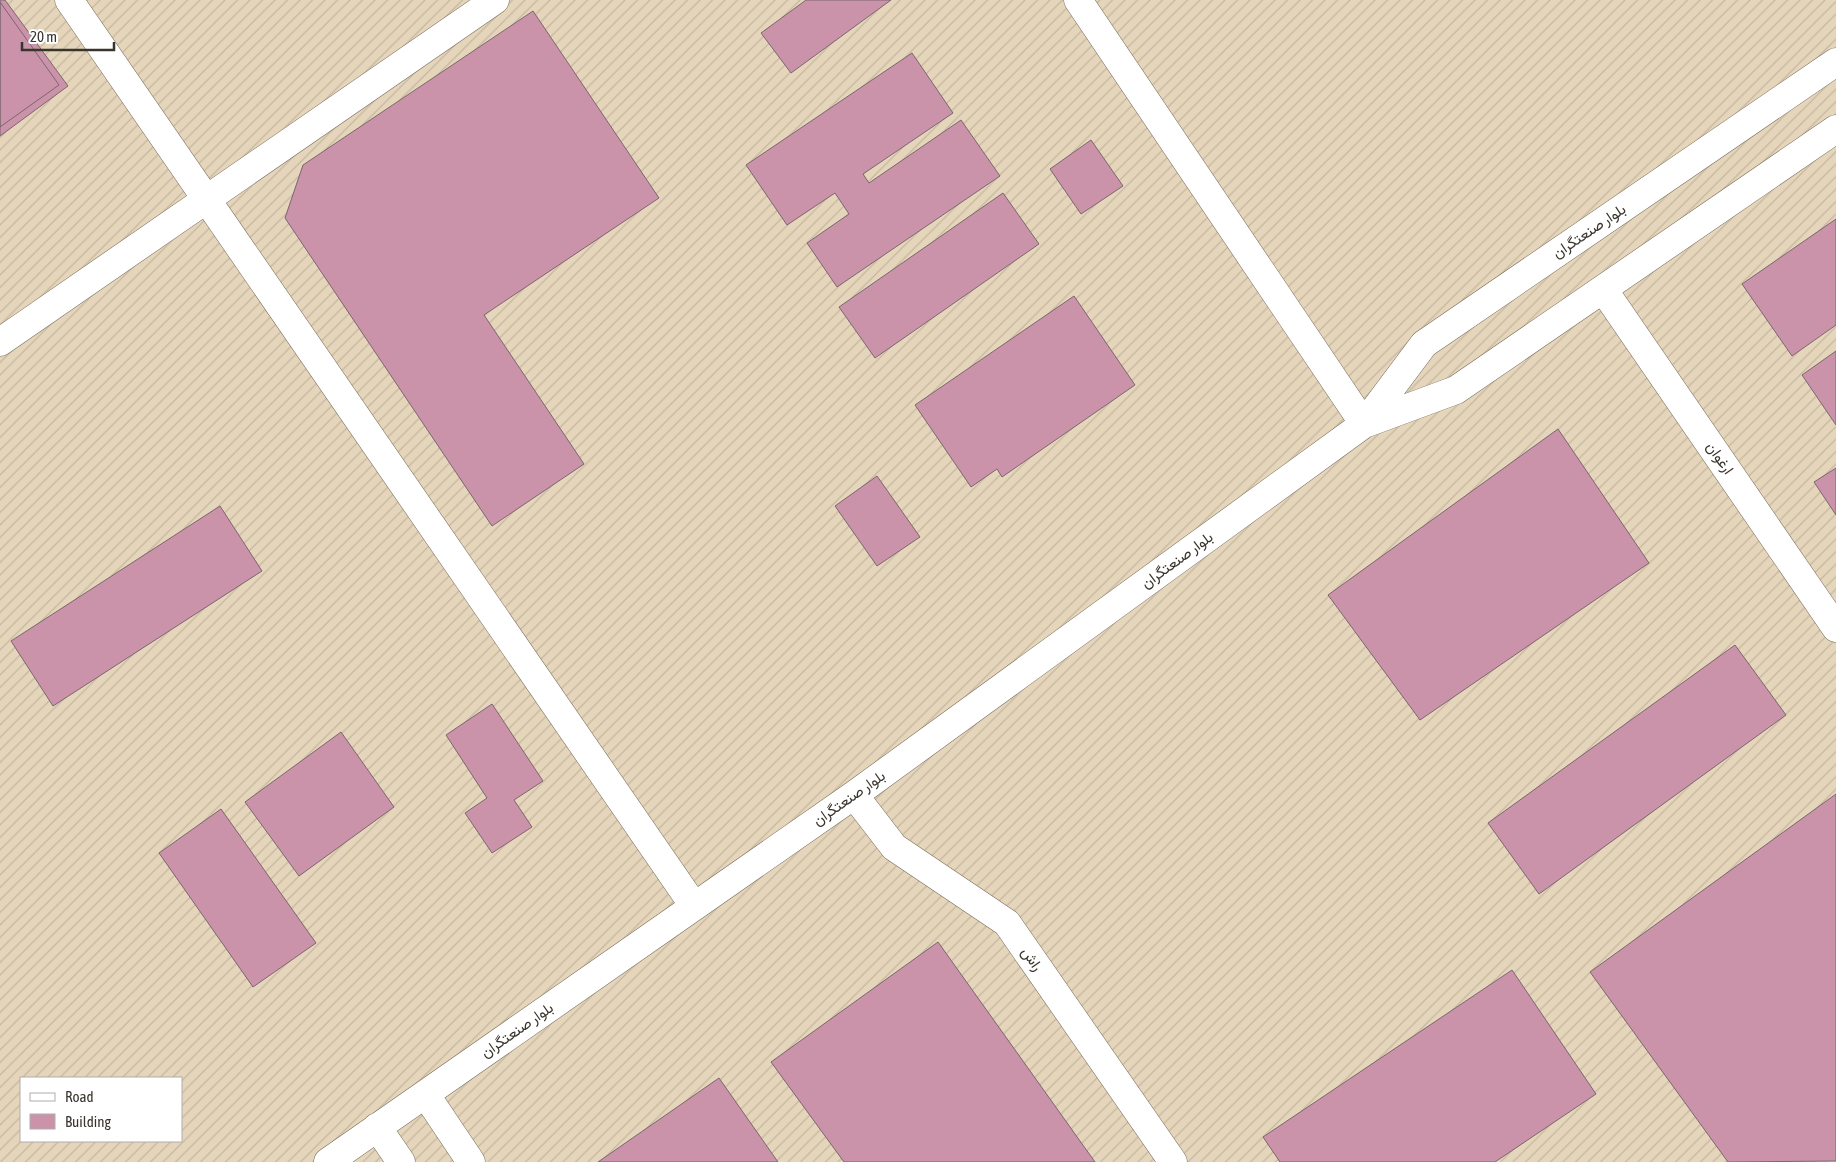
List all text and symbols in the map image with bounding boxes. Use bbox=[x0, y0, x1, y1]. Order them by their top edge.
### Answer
scale bar bbox=[22, 20, 115, 52]
text: 20 m bbox=[30, 28, 57, 45]
street label: بلوار صنعتگران bbox=[1549, 200, 1629, 262]
street label: ارغوان bbox=[1702, 438, 1738, 478]
street label: بلوار صنعتگران bbox=[1138, 528, 1216, 592]
street label: بلوار صنعتگران bbox=[809, 766, 889, 830]
street label: راش bbox=[1017, 943, 1047, 975]
street label: بلوار صنعتگران bbox=[477, 998, 557, 1062]
legend bbox=[20, 1077, 182, 1142]
text: Road bbox=[65, 1088, 94, 1105]
text: Building bbox=[65, 1113, 111, 1130]

